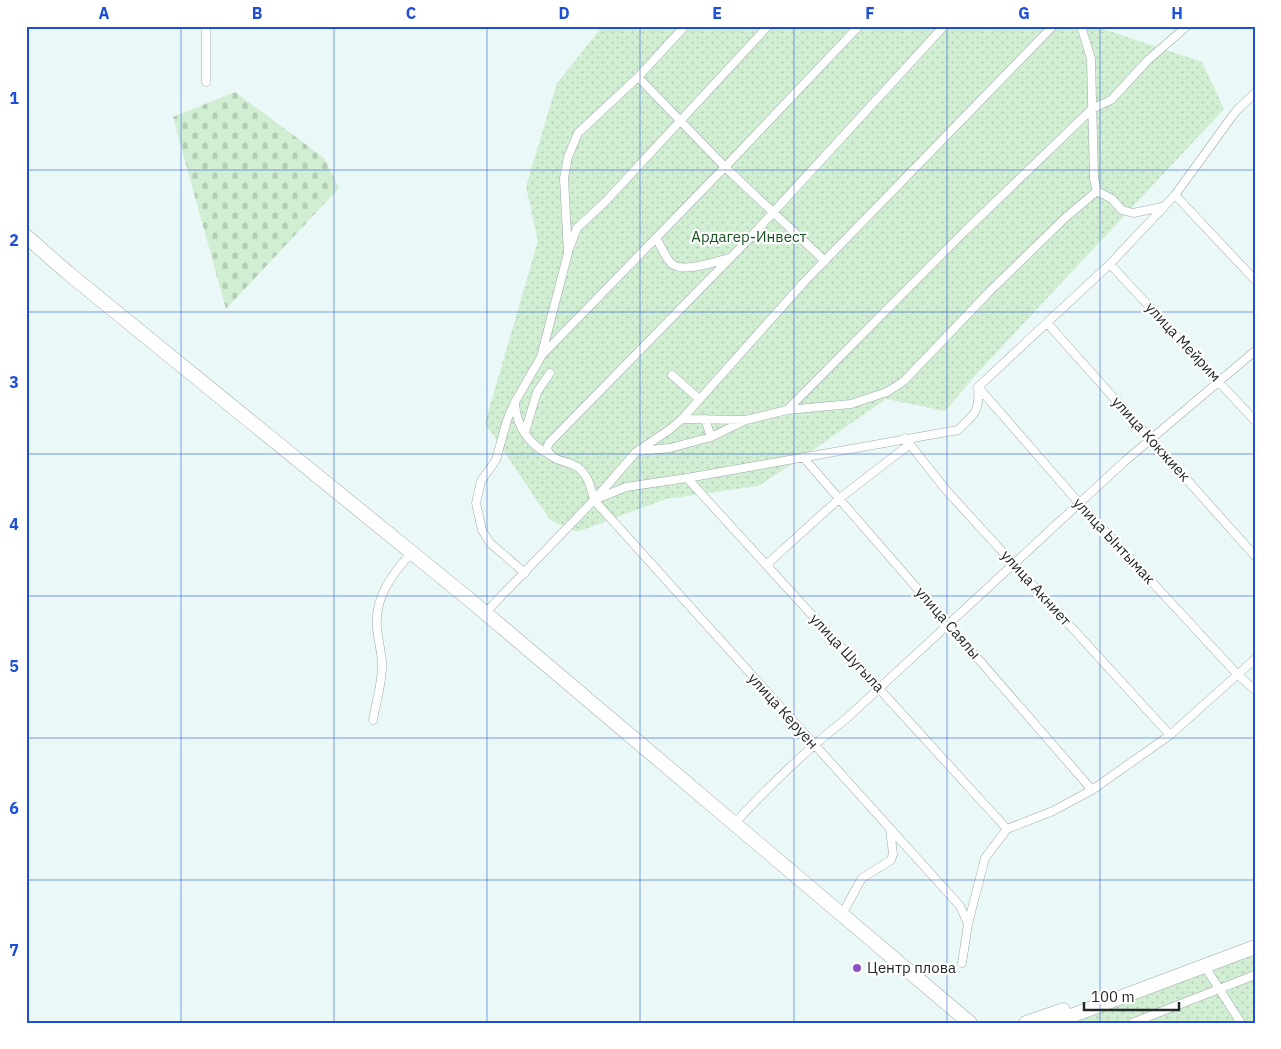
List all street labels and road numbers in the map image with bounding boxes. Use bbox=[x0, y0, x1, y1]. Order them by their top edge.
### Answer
street label: улица Мейрим bbox=[1142, 298, 1225, 386]
street label: улица Кокжиек bbox=[1108, 392, 1195, 485]
street label: улица Ынтымак bbox=[1069, 493, 1159, 588]
street label: улица Акниет bbox=[997, 546, 1075, 630]
street label: улица Саялы bbox=[912, 583, 985, 663]
street label: улица Шугыла bbox=[806, 609, 889, 696]
street label: улица Керуен bbox=[744, 669, 822, 753]

